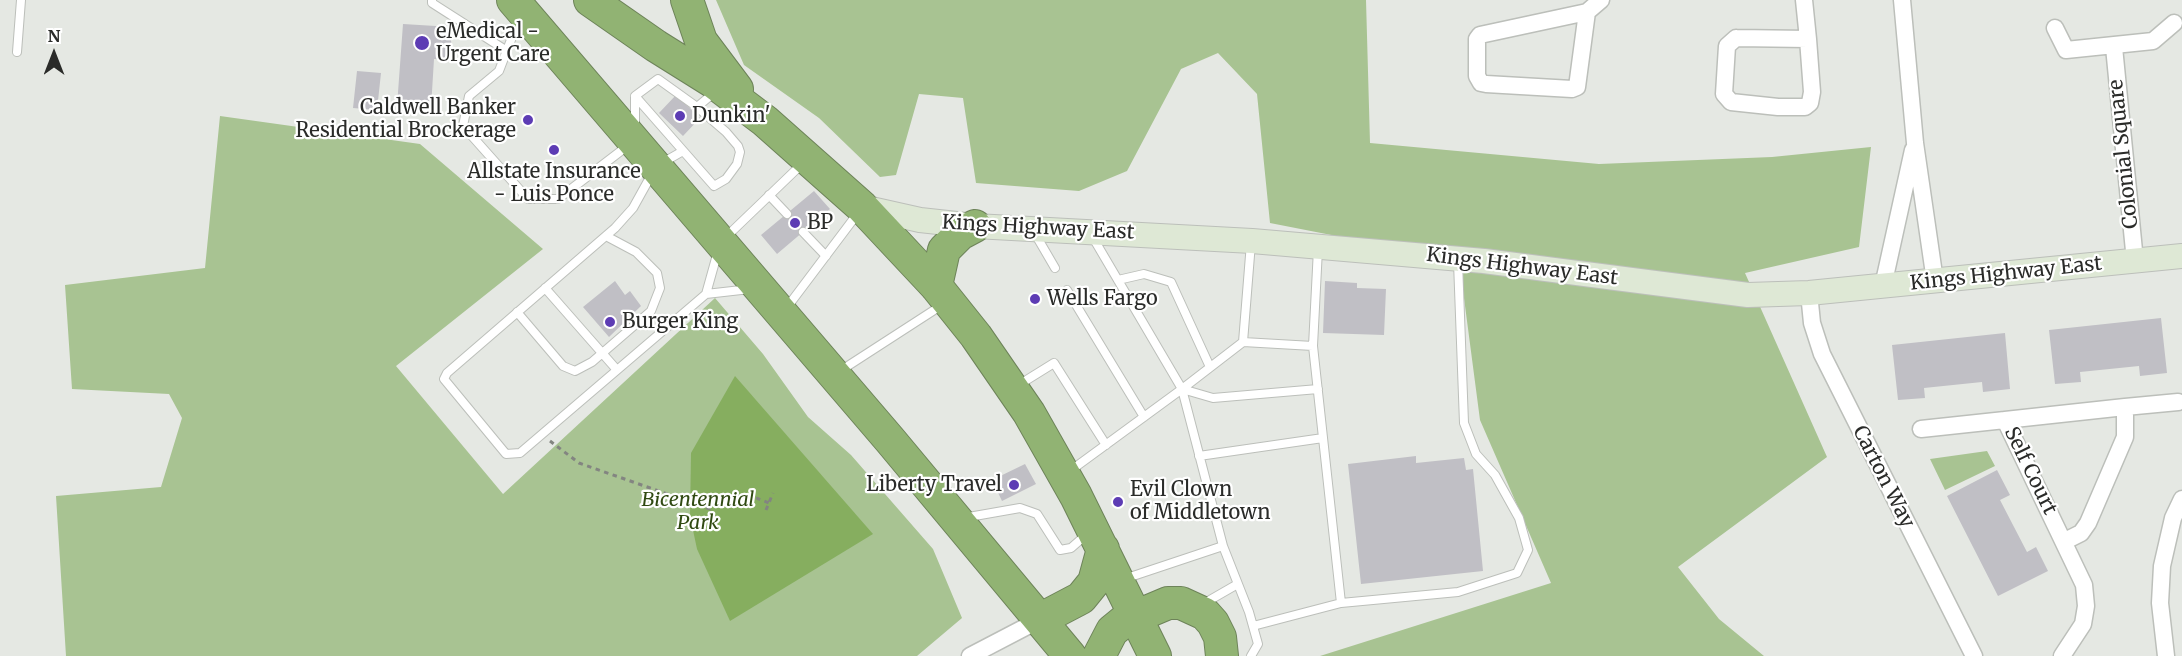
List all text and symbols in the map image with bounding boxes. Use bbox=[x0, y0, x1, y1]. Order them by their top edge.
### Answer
place label: eMedical - Urgent Care bbox=[436, 20, 550, 67]
north arrow bbox=[24, 24, 84, 84]
text: N bbox=[48, 26, 60, 46]
marker: eMedical - Urgent Care bbox=[413, 34, 431, 52]
street label: Colonial Square bbox=[2104, 78, 2144, 230]
place label: Caldwell Banker Residential Brockerage bbox=[296, 96, 516, 143]
place label: Dunkin' bbox=[692, 104, 771, 128]
marker: Dunkin' bbox=[673, 109, 687, 123]
marker: Caldwell Banker Residential Brockerage bbox=[521, 113, 535, 127]
marker: Allstate Insurance - Luis Ponce bbox=[547, 143, 561, 157]
place label: Allstate Insurance - Luis Ponce bbox=[467, 160, 641, 207]
place label: BP bbox=[807, 211, 833, 235]
street label: Kings Highway East bbox=[941, 211, 1135, 245]
marker: BP bbox=[788, 216, 802, 230]
street label: Kings Highway East bbox=[1425, 243, 1619, 291]
street label: Kings Highway East bbox=[1909, 252, 2103, 296]
place label: Wells Fargo bbox=[1047, 287, 1158, 311]
marker: Wells Fargo bbox=[1028, 292, 1042, 306]
place label: Burger King bbox=[622, 310, 738, 334]
marker: Burger King bbox=[603, 315, 617, 329]
street label: Carton Way bbox=[1847, 422, 1919, 532]
street label: Self Court bbox=[1998, 423, 2062, 519]
place label: Liberty Travel bbox=[866, 473, 1002, 497]
marker: Liberty Travel bbox=[1007, 478, 1021, 492]
place label: Evil Clown of Middletown bbox=[1130, 478, 1271, 525]
park label: Bicentennial Park bbox=[641, 488, 755, 535]
marker: Evil Clown of Middletown bbox=[1111, 495, 1125, 509]

